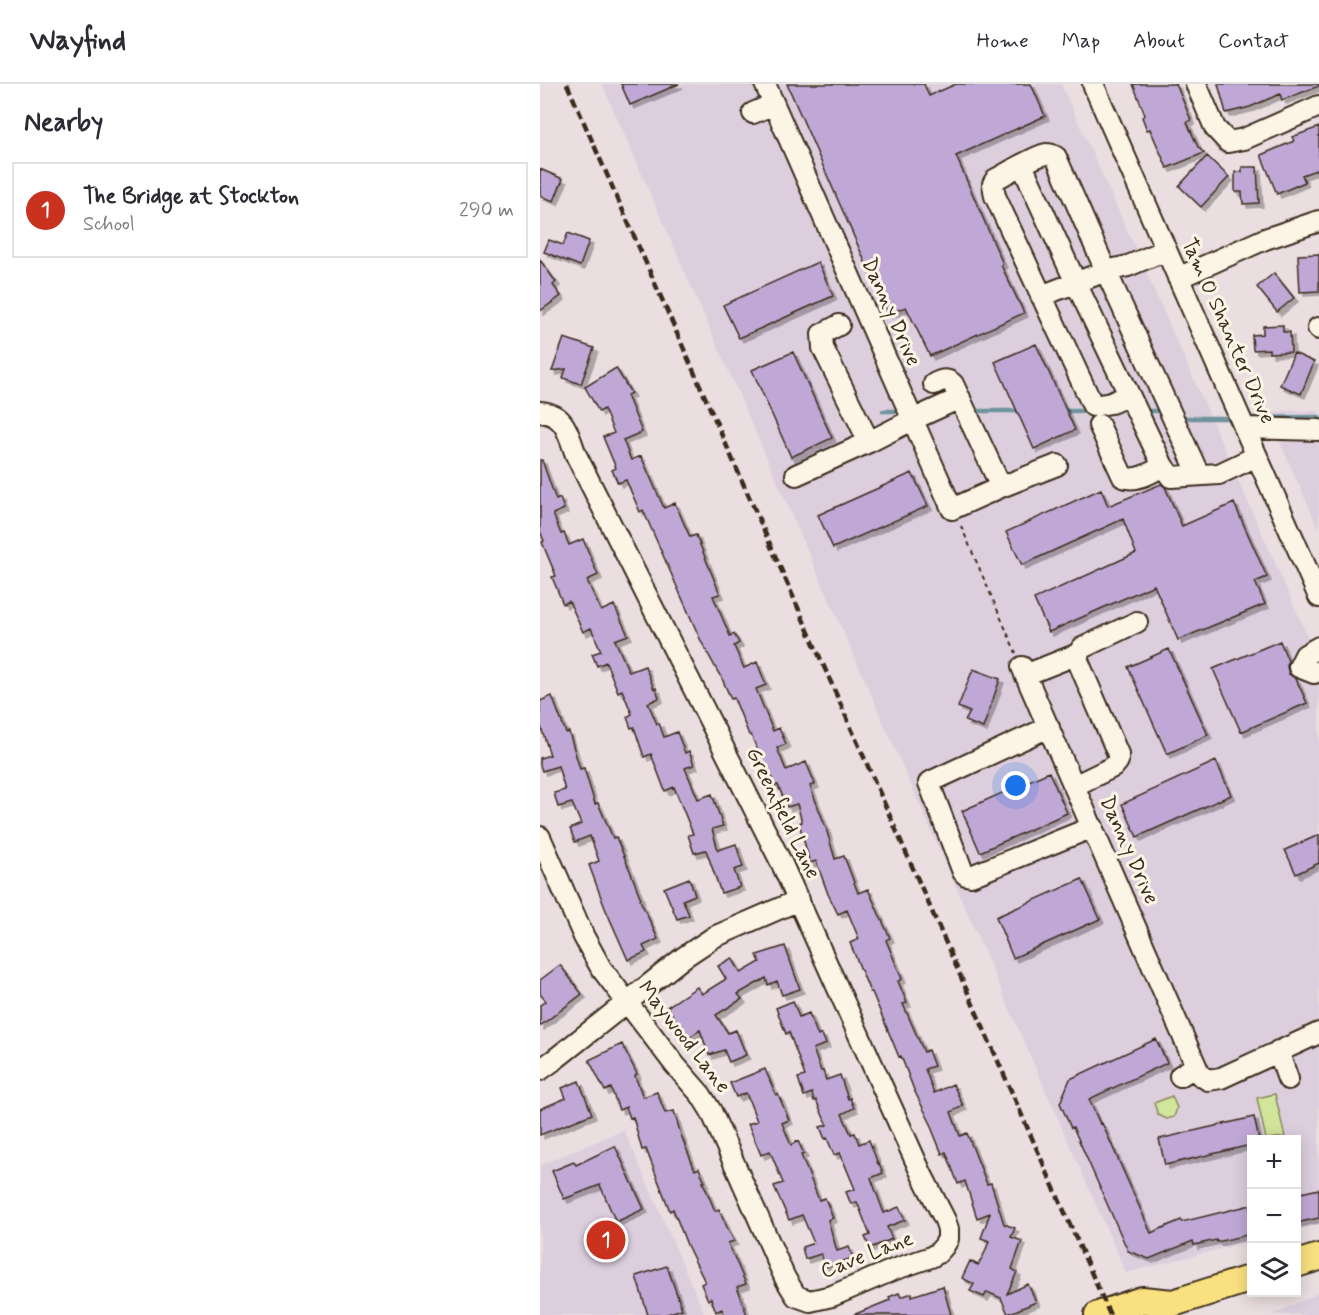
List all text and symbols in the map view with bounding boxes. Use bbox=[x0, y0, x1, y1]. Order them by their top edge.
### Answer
text: Wayfind bbox=[30, 23, 126, 60]
text: Home bbox=[977, 27, 1029, 55]
text: Map bbox=[1062, 27, 1100, 55]
text: About bbox=[1133, 27, 1185, 55]
text: Contact bbox=[1218, 27, 1289, 55]
text: Nearby bbox=[24, 106, 103, 140]
text: The Bridge at Stockton bbox=[83, 183, 299, 211]
text: 1 bbox=[41, 197, 50, 224]
text: 290 m bbox=[459, 197, 514, 224]
text: School bbox=[83, 211, 135, 238]
street label: Tam O Shanter Drive bbox=[1174, 234, 1282, 428]
street label: Danny Drive bbox=[855, 253, 927, 371]
street label: Greenfield Lane bbox=[739, 743, 827, 883]
your location bbox=[1001, 771, 1030, 800]
street label: Danny Drive bbox=[1093, 791, 1165, 909]
street label: Maywood Lane bbox=[631, 975, 737, 1099]
map controls bbox=[1247, 1135, 1301, 1297]
button: + bbox=[1247, 1135, 1301, 1189]
button: − bbox=[1247, 1189, 1301, 1243]
pin: 1 bbox=[586, 1218, 626, 1262]
street label: Cave Lane bbox=[817, 1225, 917, 1285]
button: layers bbox=[1247, 1243, 1301, 1297]

